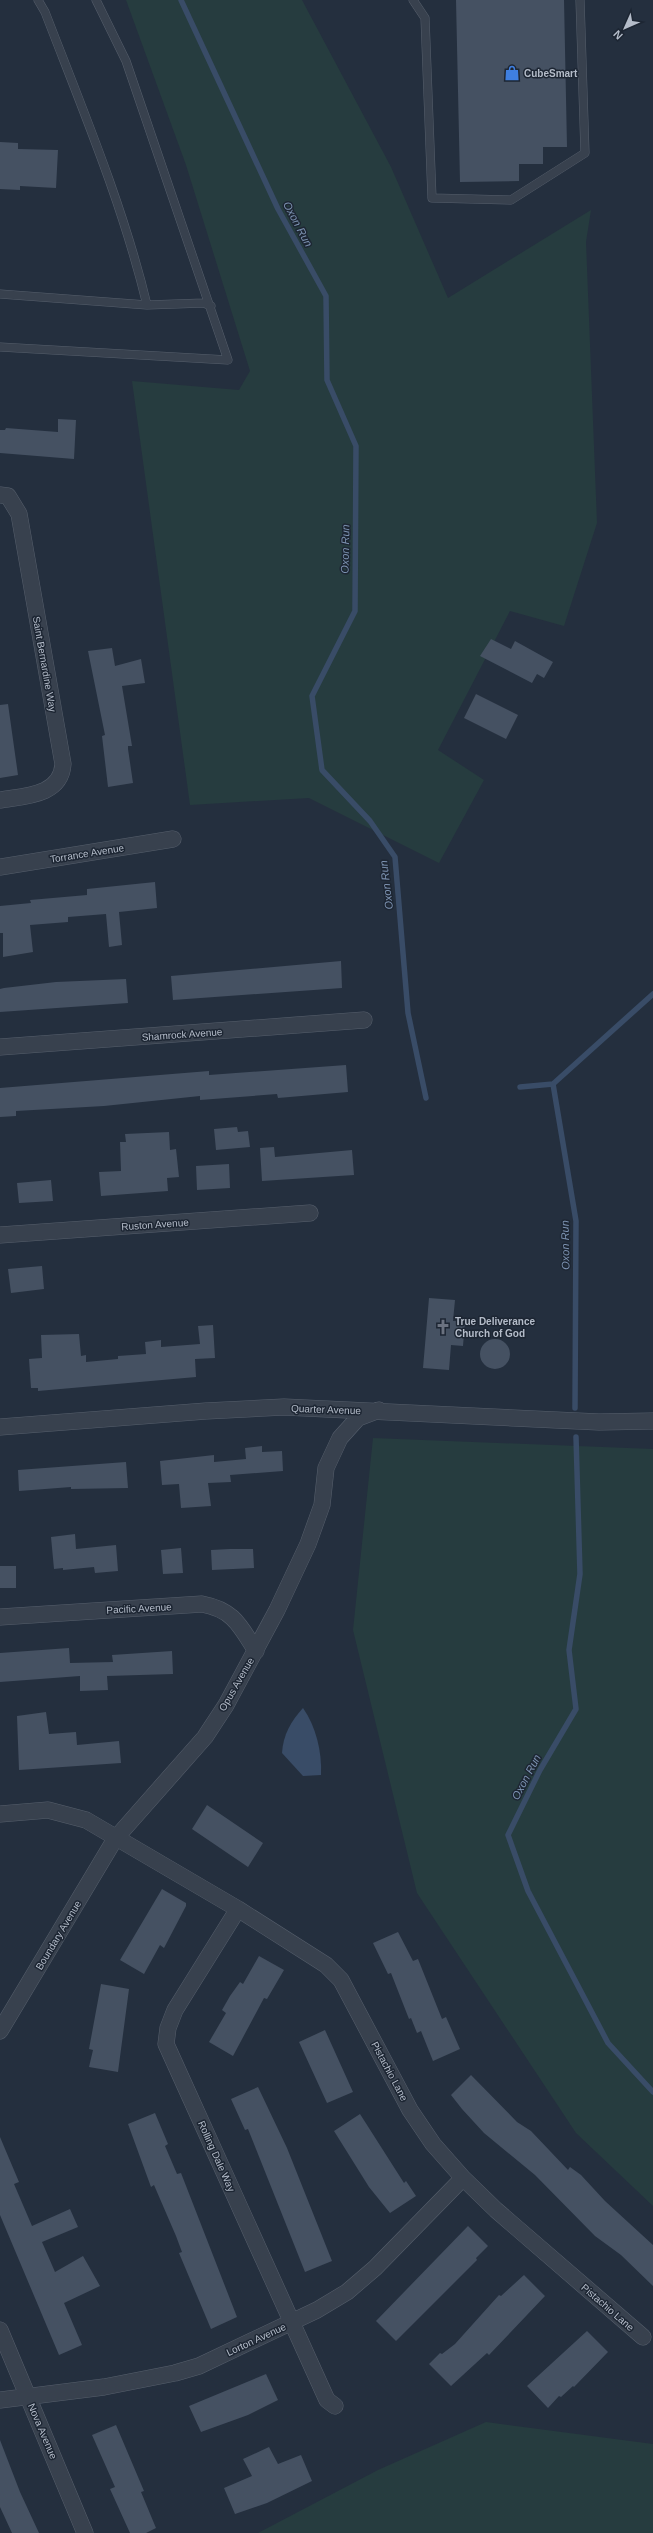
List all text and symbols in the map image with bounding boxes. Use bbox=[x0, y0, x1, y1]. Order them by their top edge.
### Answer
north arrow bbox=[605, 8, 645, 48]
text: N bbox=[611, 28, 625, 42]
shop icon: CubeSmart bbox=[503, 64, 521, 82]
place label: CubeSmart bbox=[524, 68, 578, 79]
water label: Oxon Run bbox=[281, 199, 315, 249]
water label: Oxon Run bbox=[339, 524, 351, 574]
street label: Saint Bernardine Way bbox=[31, 615, 58, 713]
street label: Torrance Avenue bbox=[49, 842, 125, 865]
water label: Oxon Run bbox=[377, 860, 395, 910]
street label: Shamrock Avenue bbox=[141, 1026, 223, 1043]
street label: Ruston Avenue bbox=[121, 1217, 190, 1232]
water label: Oxon Run bbox=[559, 1220, 571, 1270]
place label: True Deliverance Church of God bbox=[455, 1316, 535, 1339]
church icon: True Deliverance Church of God bbox=[434, 1318, 452, 1336]
street label: Quarter Avenue bbox=[291, 1403, 362, 1416]
street label: Pacific Avenue bbox=[106, 1601, 172, 1616]
street label: Opus Avenue bbox=[217, 1655, 256, 1713]
water label: Oxon Run bbox=[509, 1752, 543, 1802]
street label: Boundary Avenue bbox=[33, 1898, 84, 1972]
street label: Pistachio Lane bbox=[369, 2040, 410, 2103]
street label: Rolling Dale Way bbox=[196, 2119, 237, 2193]
street label: Pistachio Lane bbox=[579, 2282, 636, 2333]
street label: Lorton Avenue bbox=[225, 2321, 288, 2358]
street label: Nova Avenue bbox=[26, 2402, 59, 2461]

